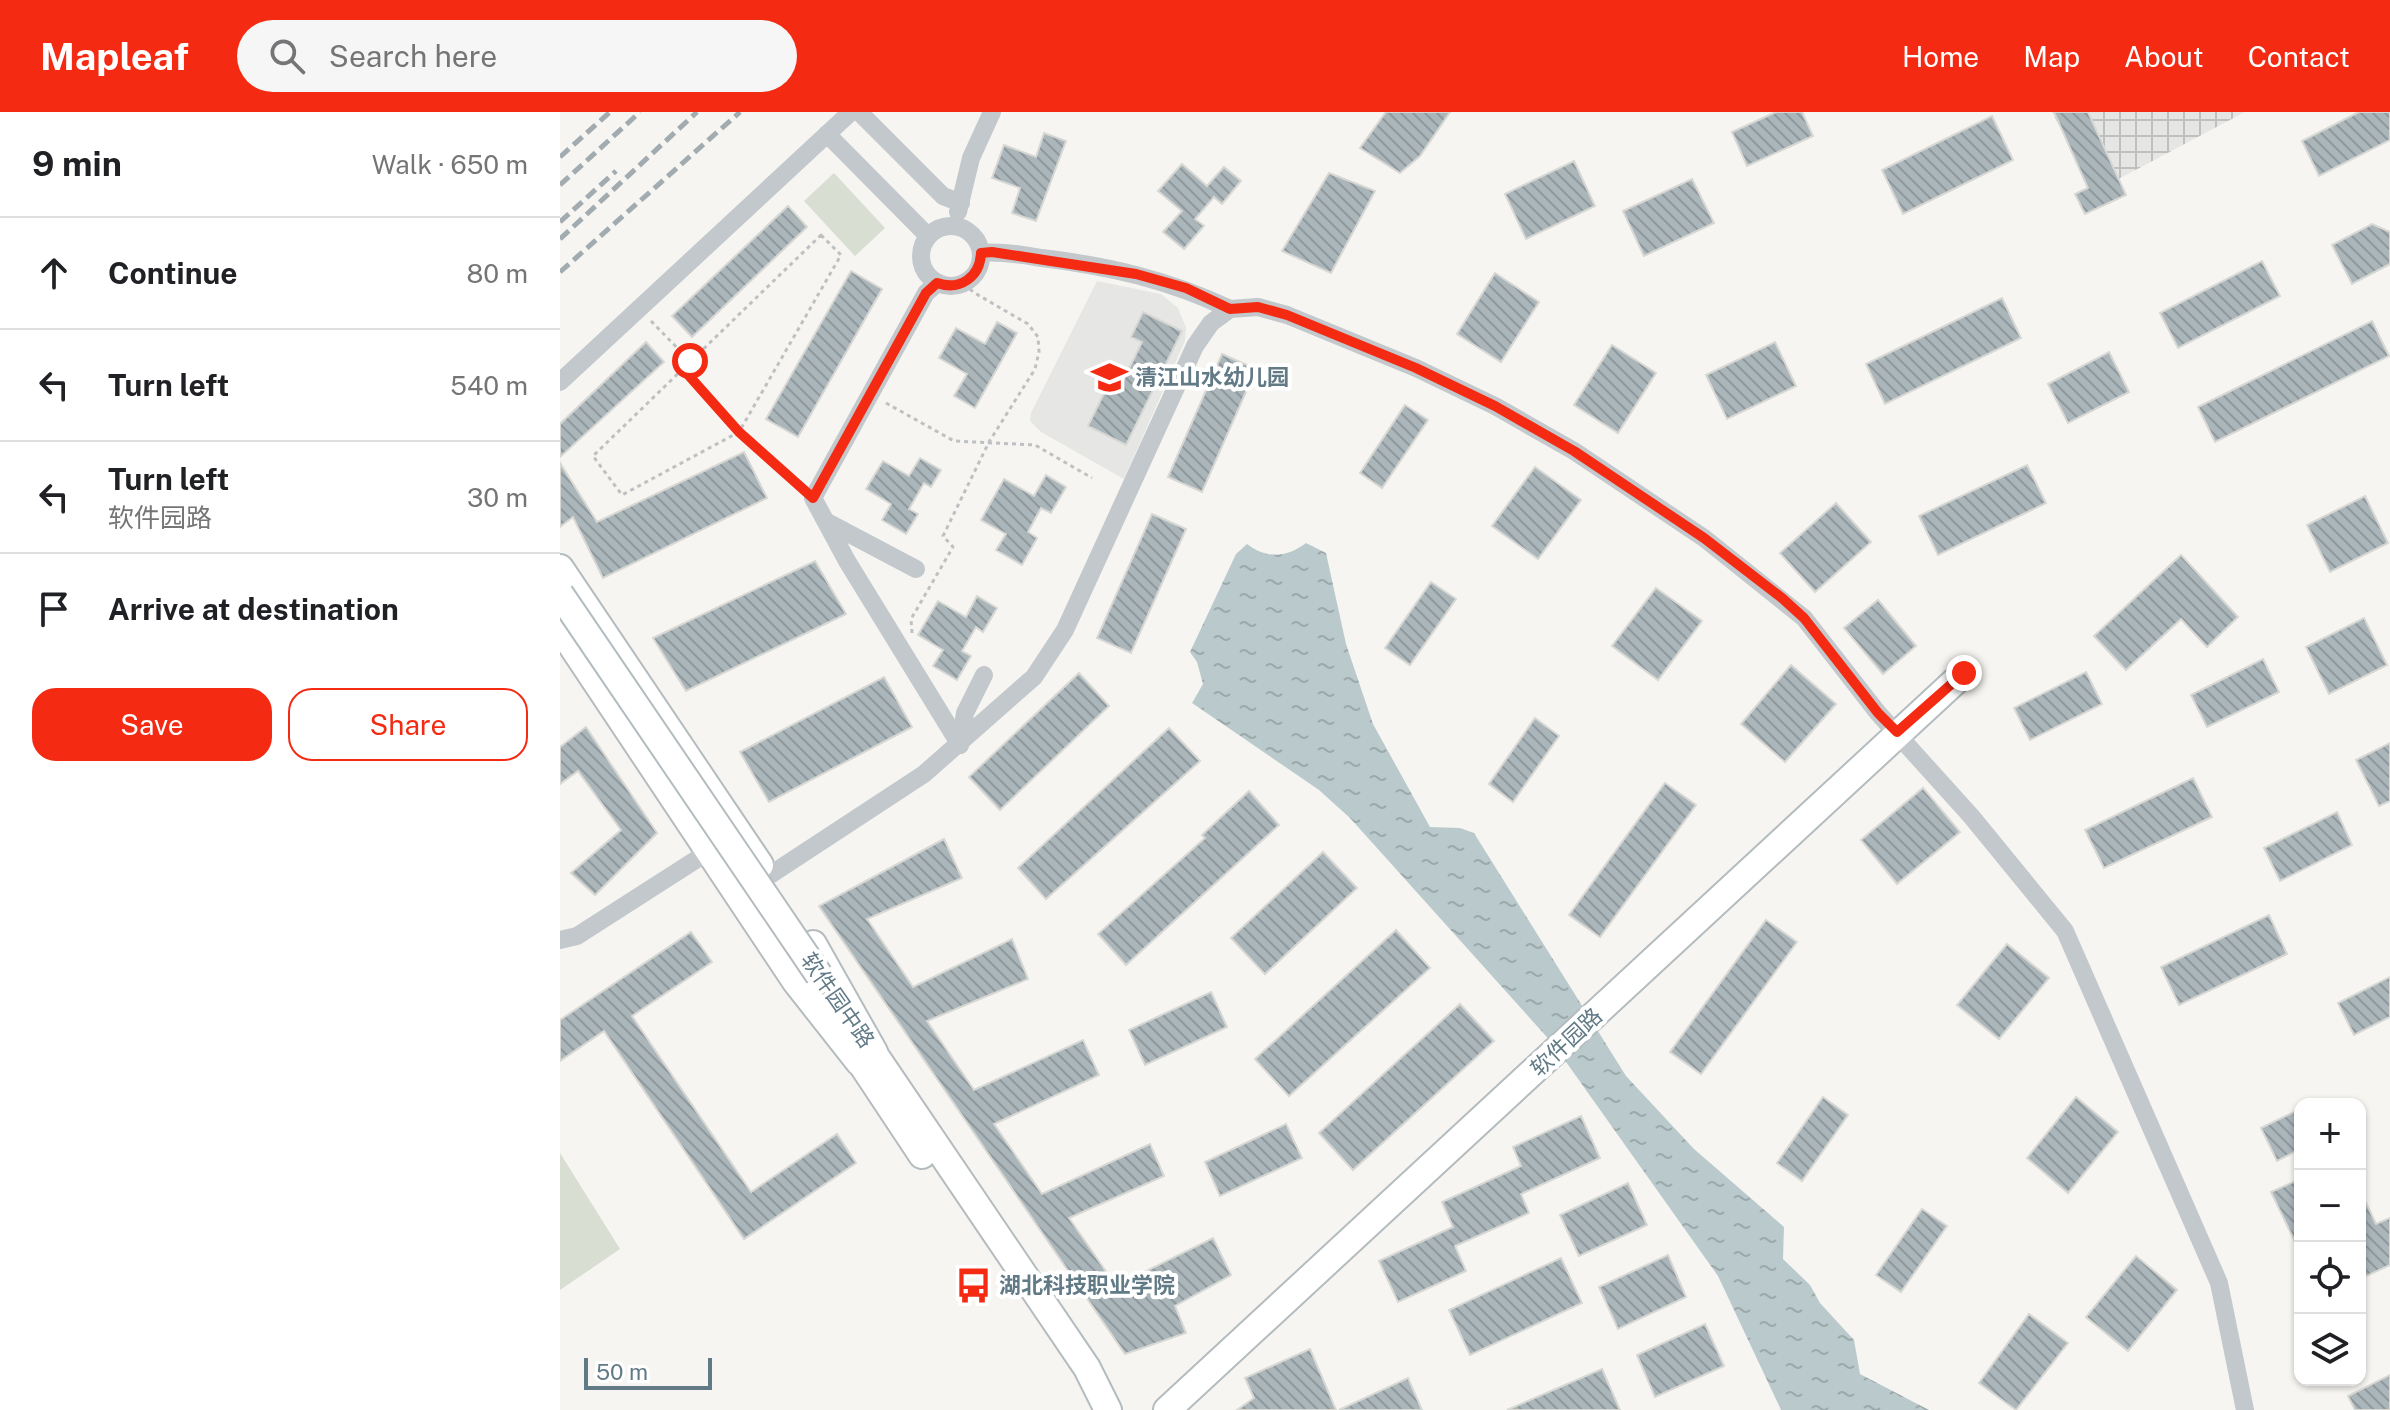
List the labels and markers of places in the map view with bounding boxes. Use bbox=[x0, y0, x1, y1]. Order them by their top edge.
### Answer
school or university icon: 清江山水幼儿园 bbox=[1090, 358, 1128, 396]
place label: 清江山水幼儿园 bbox=[1135, 364, 1289, 390]
bus stop icon: 湖北科技职业学院 bbox=[954, 1266, 992, 1304]
place label: 湖北科技职业学院 bbox=[999, 1272, 1175, 1298]

